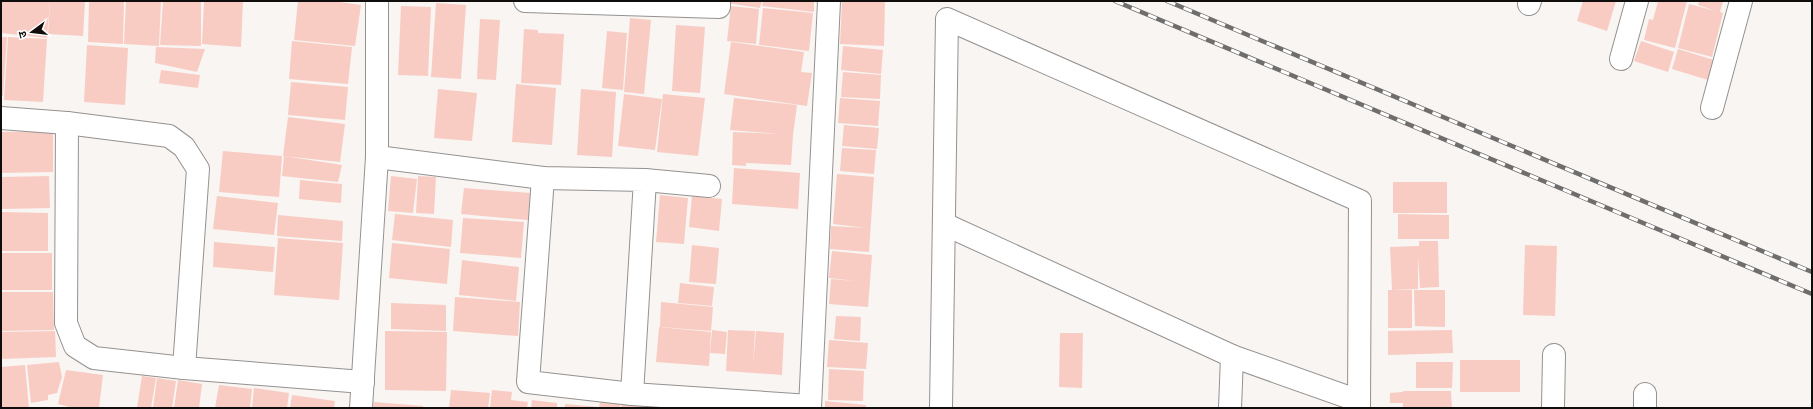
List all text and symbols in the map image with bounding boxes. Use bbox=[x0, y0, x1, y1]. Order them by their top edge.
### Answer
north arrow bbox=[12, 12, 52, 52]
text: उ bbox=[17, 29, 29, 39]

